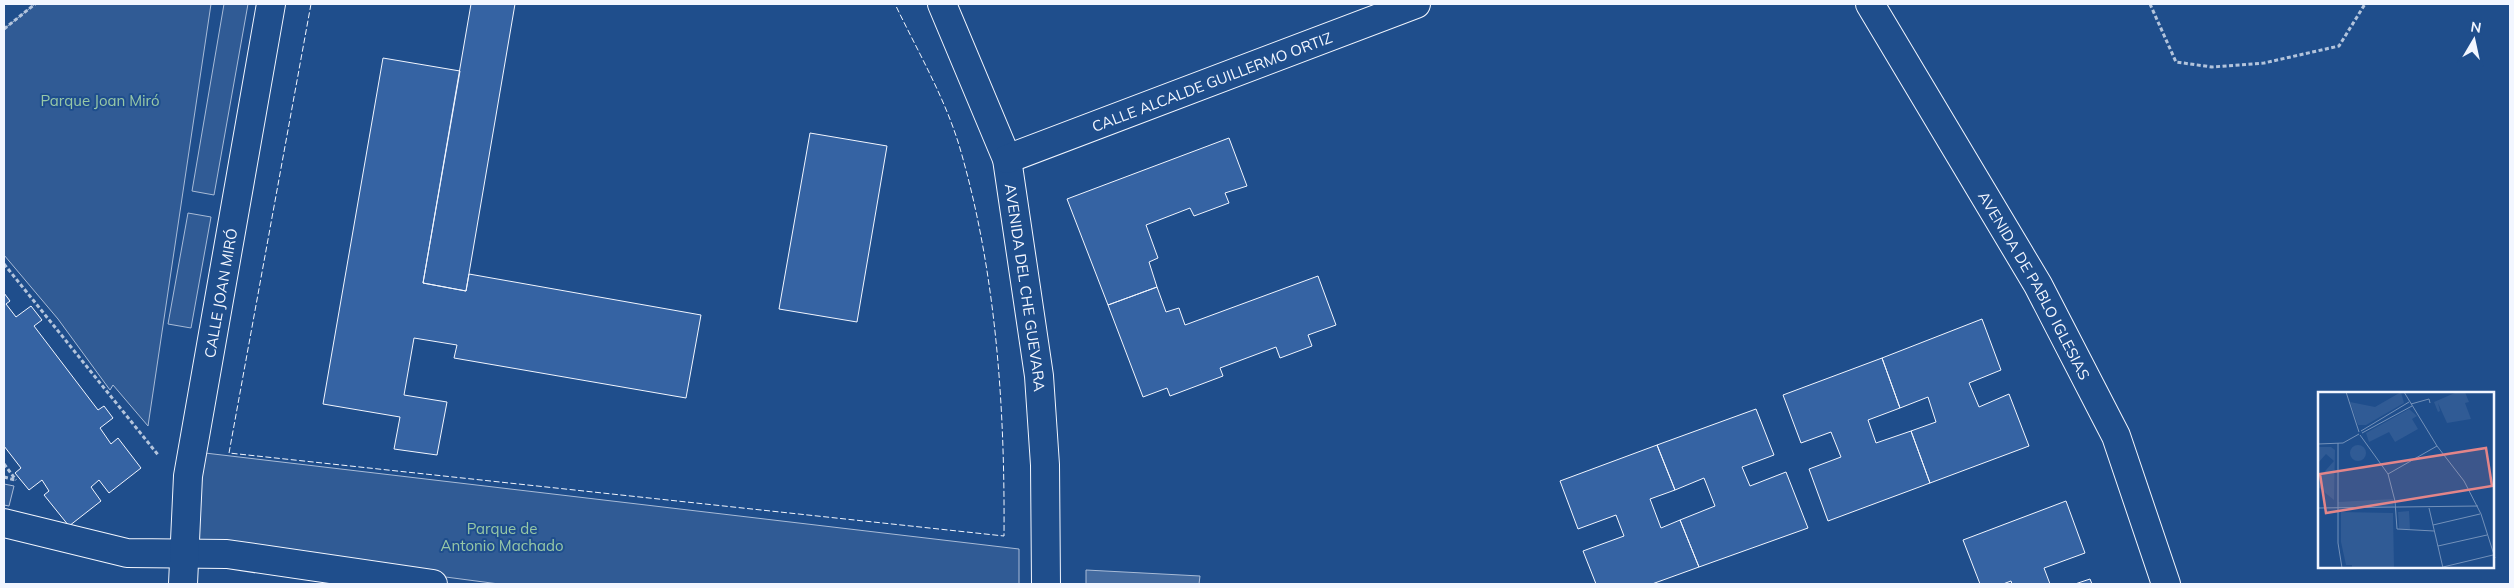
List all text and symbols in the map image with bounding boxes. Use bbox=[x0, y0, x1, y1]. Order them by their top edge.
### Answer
north arrow bbox=[2449, 15, 2499, 65]
text: N bbox=[2469, 17, 2483, 37]
street label: CALLE ALCALDE GUILLERMO ORTIZ bbox=[1089, 27, 1335, 136]
park label: Parque Joan Miró bbox=[40, 91, 160, 110]
street label: AVENIDA DEL CHE GUEVARA bbox=[1001, 182, 1050, 392]
street label: AVENIDA DE PABLO IGLESIAS bbox=[1974, 188, 2095, 383]
street label: CALLE JOAN MIRÓ bbox=[199, 227, 241, 359]
inset map bbox=[2318, 392, 2494, 568]
park label: Parque de Antonio Machado bbox=[440, 519, 564, 555]

